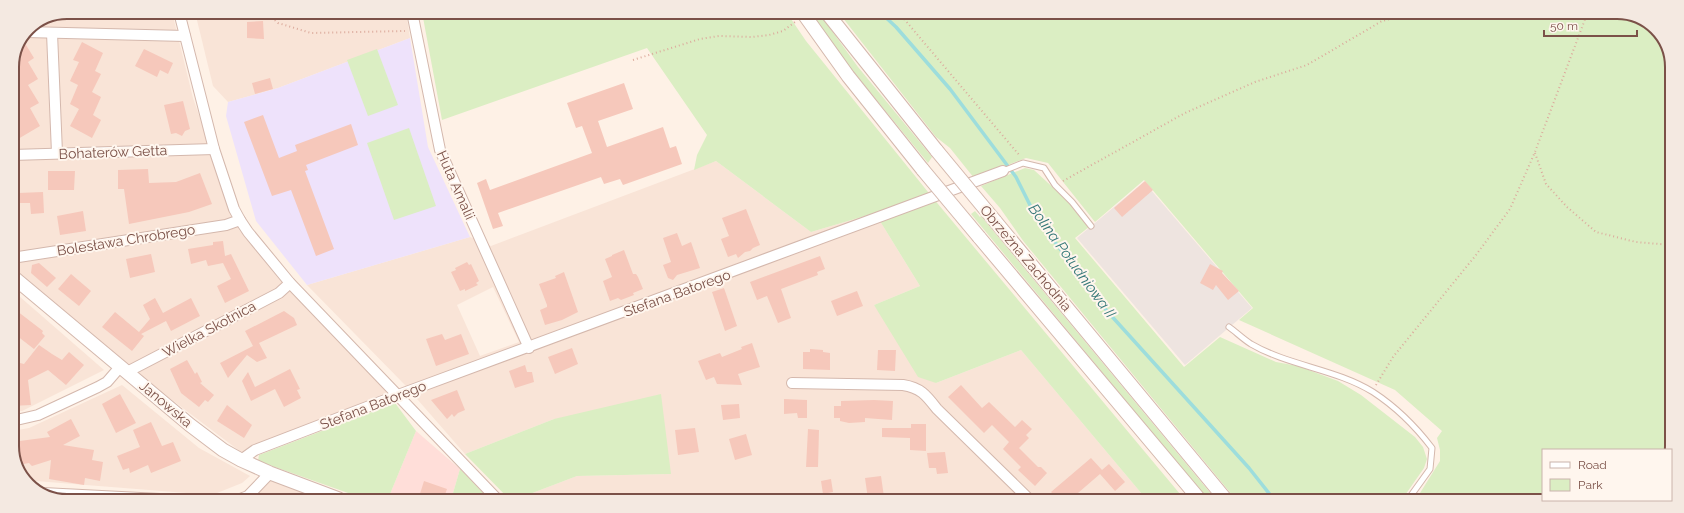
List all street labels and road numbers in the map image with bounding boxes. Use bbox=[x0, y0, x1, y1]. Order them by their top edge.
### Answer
street label: Bohaterów Getta bbox=[58, 142, 168, 162]
street label: Huta Amalii bbox=[434, 148, 478, 222]
street label: Obrzeżna Zachodnia bbox=[977, 202, 1075, 314]
street label: Bolesława Chrobrego bbox=[56, 221, 196, 259]
street label: Stefana Batorego bbox=[621, 266, 733, 320]
street label: Wielka Skotnica bbox=[160, 298, 258, 360]
street label: Janowska bbox=[137, 377, 195, 431]
street label: Stefana Batorego bbox=[318, 377, 428, 433]

